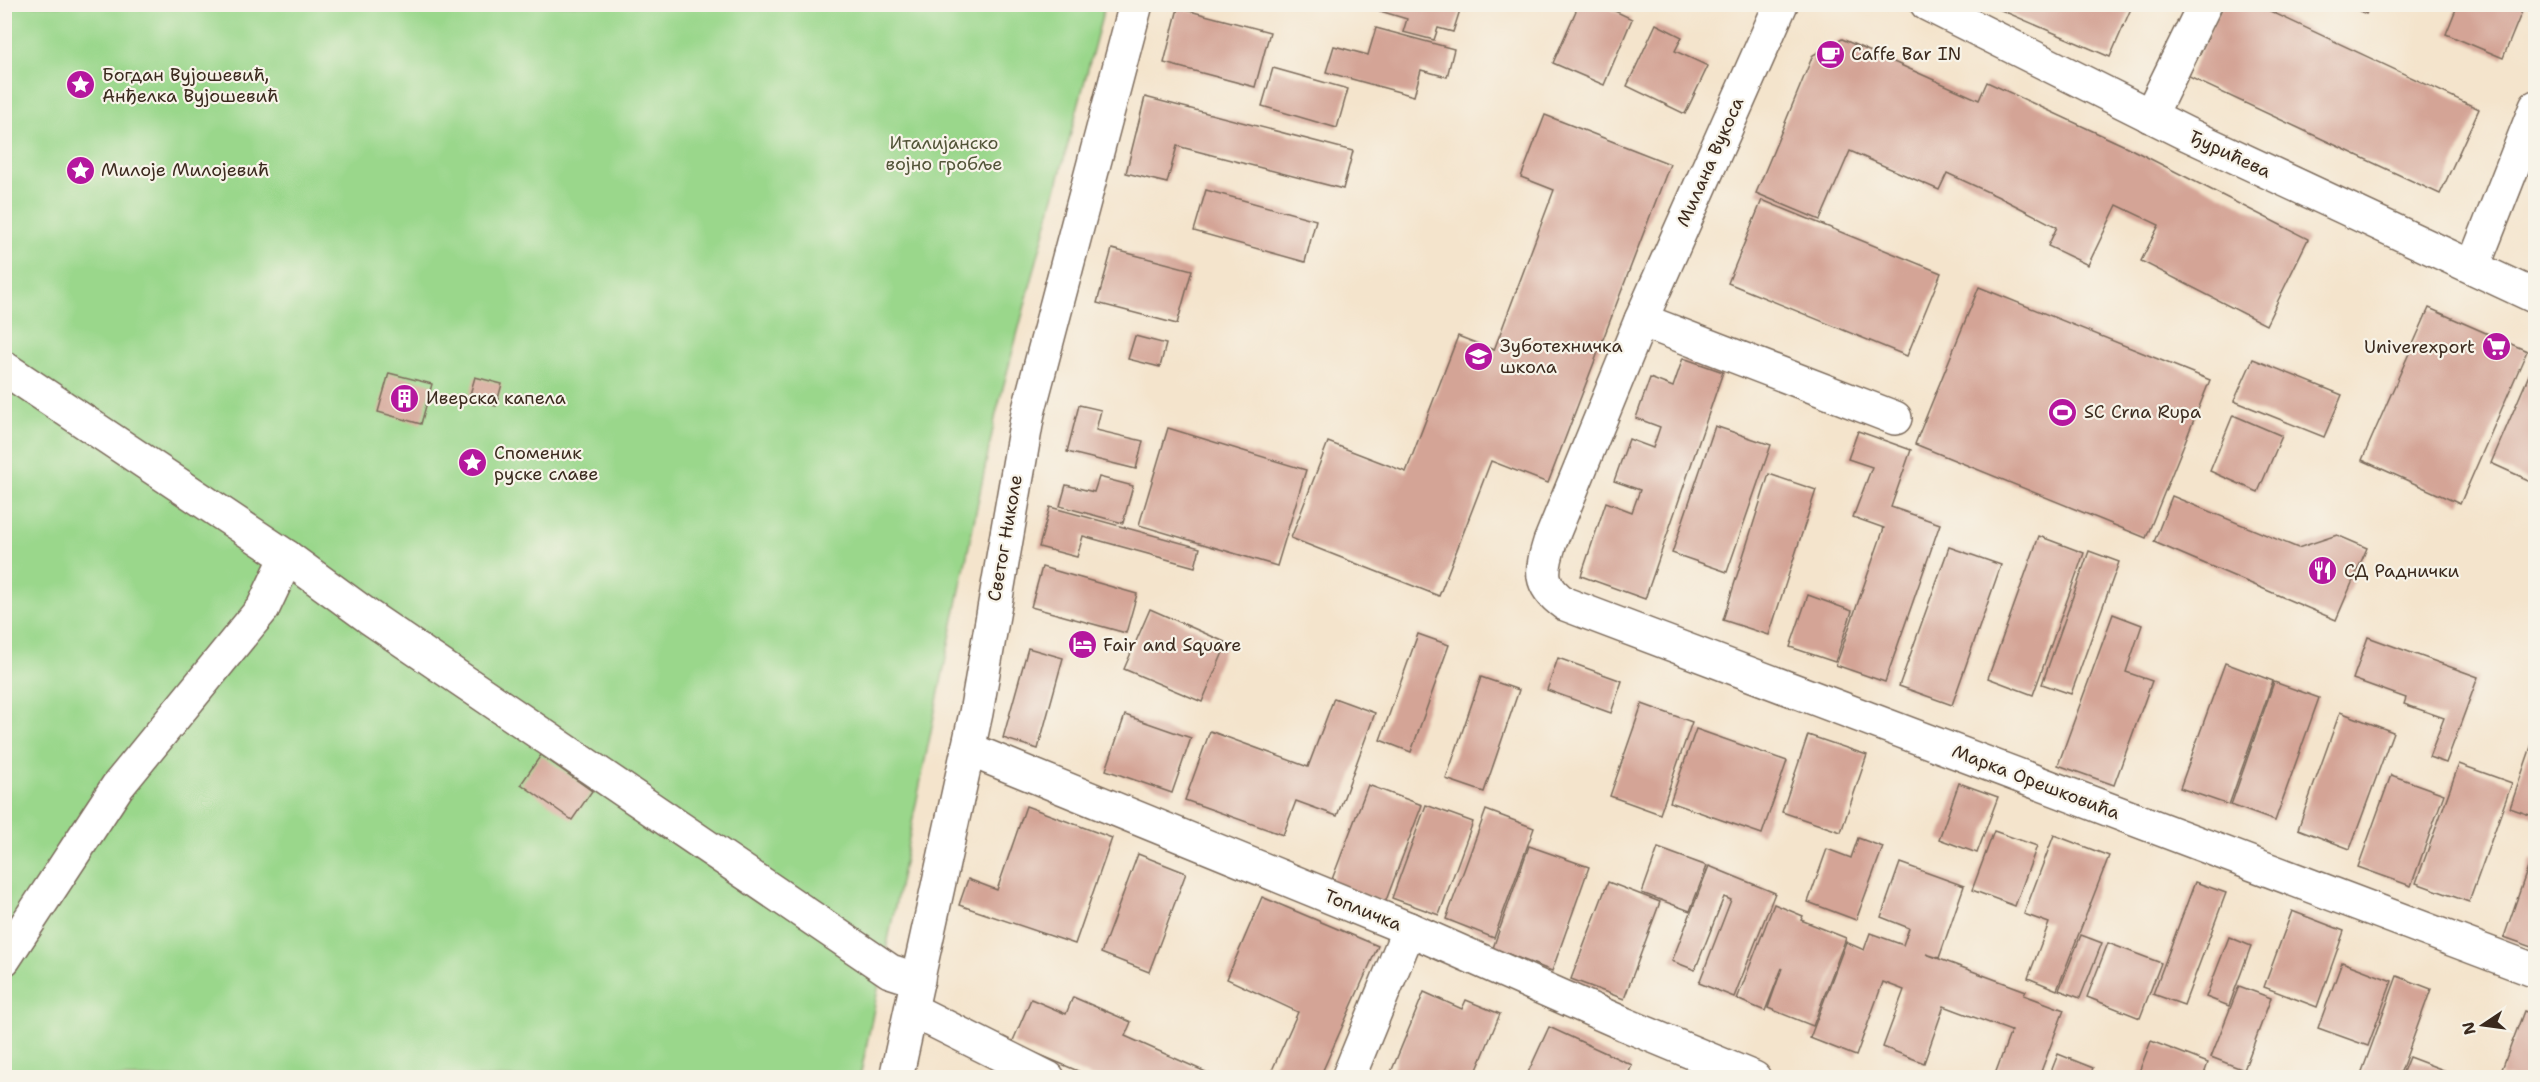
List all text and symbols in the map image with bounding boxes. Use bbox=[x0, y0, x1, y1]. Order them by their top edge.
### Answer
cafe icon: Caffe Bar IN bbox=[1814, 38, 1846, 70]
place label: Caffe Bar IN bbox=[1851, 42, 1961, 66]
place label: Богдан Вујошевић, Анђелка Вујошевић bbox=[102, 63, 279, 108]
place icon: Богдан Вујошевић, Анђелка Вујошевић bbox=[65, 69, 97, 101]
street label: Милана Вукоса bbox=[1671, 94, 1749, 230]
street label: Ђурићева bbox=[2185, 125, 2275, 183]
park label: Италијанско војно гробље bbox=[885, 131, 1003, 176]
place icon: Милоје Милојевић bbox=[64, 154, 96, 186]
place label: Милоје Милојевић bbox=[101, 158, 269, 182]
supermarket icon: Univerexport bbox=[2480, 331, 2512, 363]
place label: Зуботехничка школа bbox=[1500, 334, 1623, 379]
place label: Univerexport bbox=[2364, 335, 2475, 359]
school or university icon: Зуботехничка школа bbox=[1463, 340, 1495, 372]
building icon: Иверска капела bbox=[389, 382, 421, 414]
place label: Иверска капела bbox=[426, 386, 566, 410]
sports icon: SC Crna Rupa bbox=[2047, 396, 2079, 428]
place label: SC Crna Rupa bbox=[2084, 400, 2201, 424]
place label: Споменик руске славе bbox=[494, 441, 599, 486]
place icon: Споменик руске славе bbox=[457, 447, 489, 479]
street label: Светог Николе bbox=[982, 473, 1028, 603]
restaurant icon: СД Раднички bbox=[2307, 555, 2339, 587]
place label: СД Раднички bbox=[2344, 559, 2460, 583]
hotel icon: Fair and Square bbox=[1066, 629, 1098, 661]
place label: Fair and Square bbox=[1103, 633, 1242, 657]
street label: Марка Орешковића bbox=[1949, 739, 2123, 825]
street label: Топличка bbox=[1321, 884, 1405, 936]
north arrow bbox=[2453, 995, 2513, 1055]
text: N bbox=[2457, 1020, 2481, 1037]

